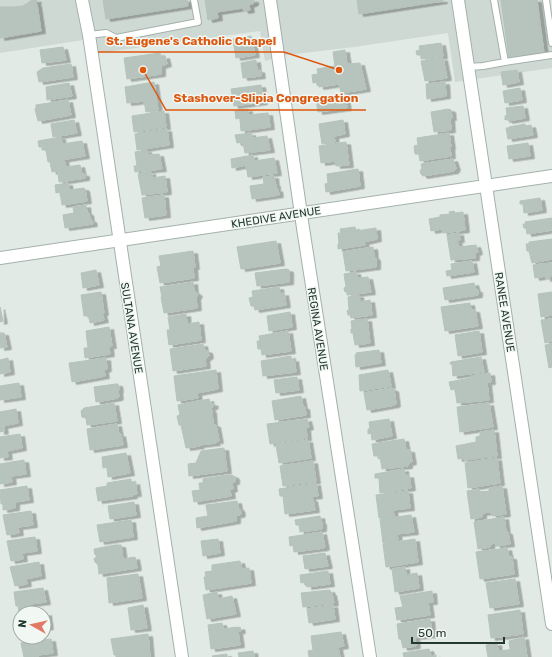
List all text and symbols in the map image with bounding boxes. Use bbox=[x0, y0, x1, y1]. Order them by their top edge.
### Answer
callout: St. Eugene's Catholic Chapel bbox=[98, 28, 284, 52]
text: St. Eugene's Catholic Chapel bbox=[106, 34, 276, 48]
callout: Stashover-Slipia Congregation bbox=[166, 86, 366, 110]
text: Stashover-Slipia Congregation bbox=[174, 91, 359, 105]
street label: KHEDIVE AVENUE bbox=[230, 204, 322, 231]
street label: RANEE AVENUE bbox=[492, 271, 517, 353]
street label: SULTANA AVENUE bbox=[118, 282, 145, 375]
street label: REGINA AVENUE bbox=[305, 287, 331, 372]
north arrow bbox=[12, 605, 52, 645]
text: N bbox=[16, 619, 30, 629]
scale bar bbox=[412, 619, 504, 645]
text: 50 m bbox=[418, 626, 446, 640]

